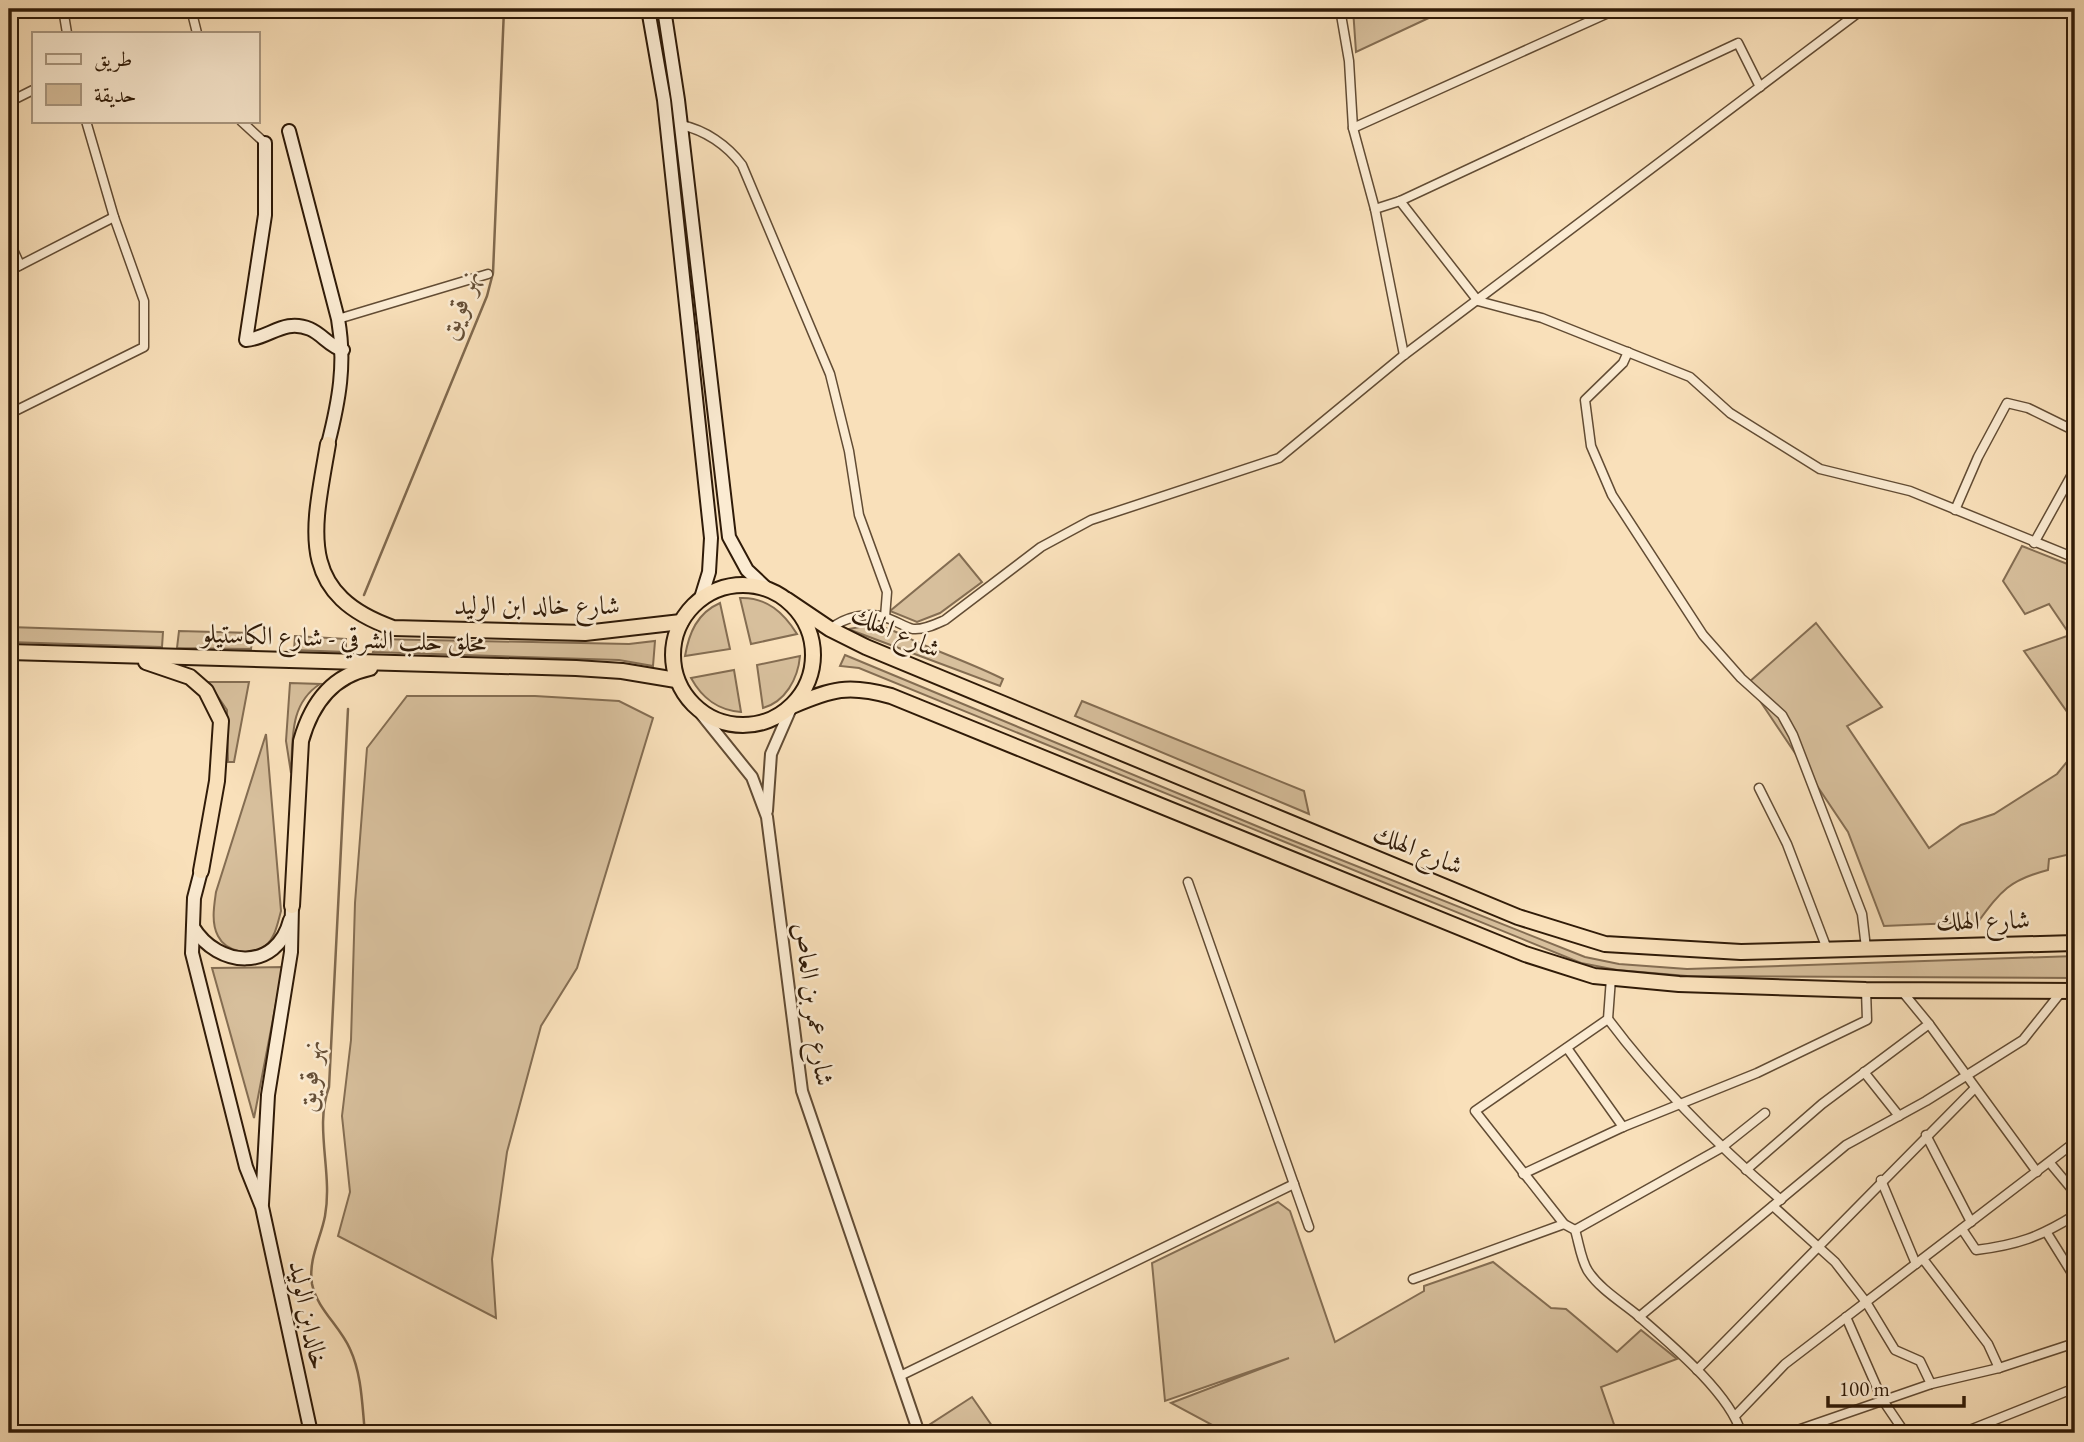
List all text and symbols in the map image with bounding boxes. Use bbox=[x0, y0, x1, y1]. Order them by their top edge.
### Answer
legend bbox=[32, 32, 259, 122]
text: طريق bbox=[94, 45, 132, 72]
text: حديقة bbox=[94, 81, 137, 108]
water label: نهر قويق bbox=[428, 263, 488, 345]
street label: شارع خالد ابن الوليد bbox=[454, 588, 620, 627]
street label: شارع الهلك bbox=[844, 596, 946, 670]
street label: محلق حلب الشرقي - شارع الكاستيلو bbox=[198, 616, 487, 665]
street label: شارع الهلك bbox=[1366, 816, 1468, 887]
street label: شارع الهلك bbox=[1936, 902, 2031, 943]
street label: شارع عمر بن العاص bbox=[781, 920, 842, 1089]
water label: نهر قويق bbox=[287, 1038, 330, 1114]
street label: خالدابن الوليد bbox=[281, 1257, 337, 1373]
scale bar bbox=[1828, 1365, 1965, 1409]
text: 100 m bbox=[1839, 1375, 1890, 1402]

